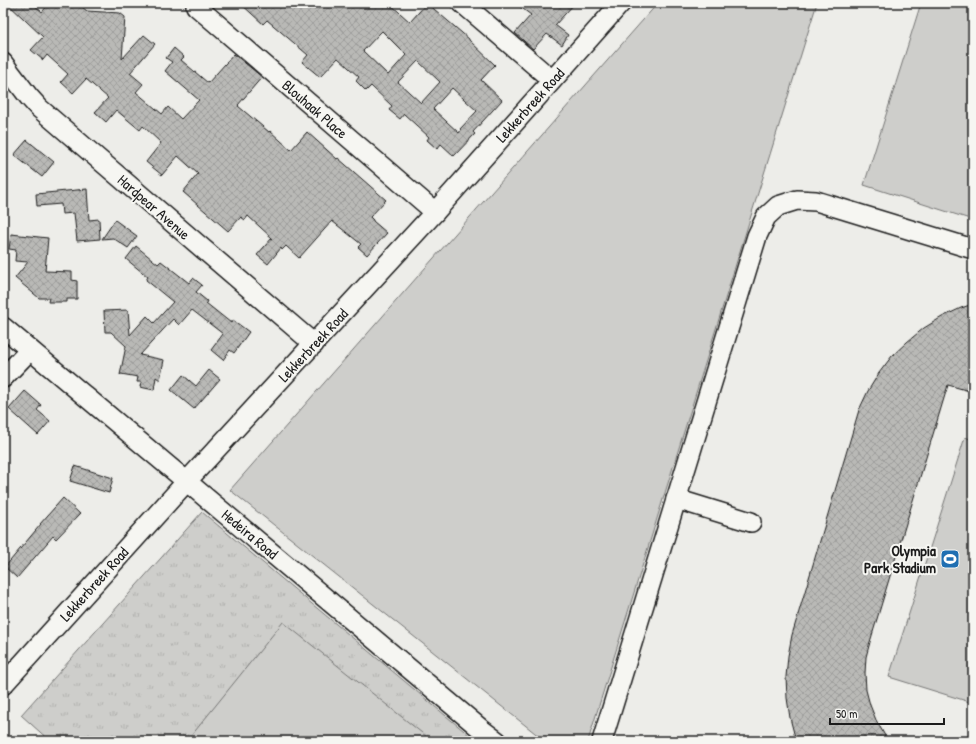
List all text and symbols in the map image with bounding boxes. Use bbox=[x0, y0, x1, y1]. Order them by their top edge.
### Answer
street label: Lekkerbreek Road bbox=[491, 63, 569, 147]
street label: Blouhaak Place bbox=[278, 75, 352, 143]
street label: Hardpear Avenue bbox=[113, 170, 195, 244]
street label: Lekkerbreek Road bbox=[273, 303, 353, 387]
street label: Hedeira Road bbox=[217, 504, 283, 564]
place label: Olympia Park Stadium bbox=[864, 540, 936, 578]
street label: Lekkerbreek Road bbox=[55, 542, 133, 626]
sports icon: Olympia Park Stadium bbox=[939, 548, 961, 570]
scale bar bbox=[830, 700, 944, 726]
text: 50 m bbox=[836, 705, 857, 722]

